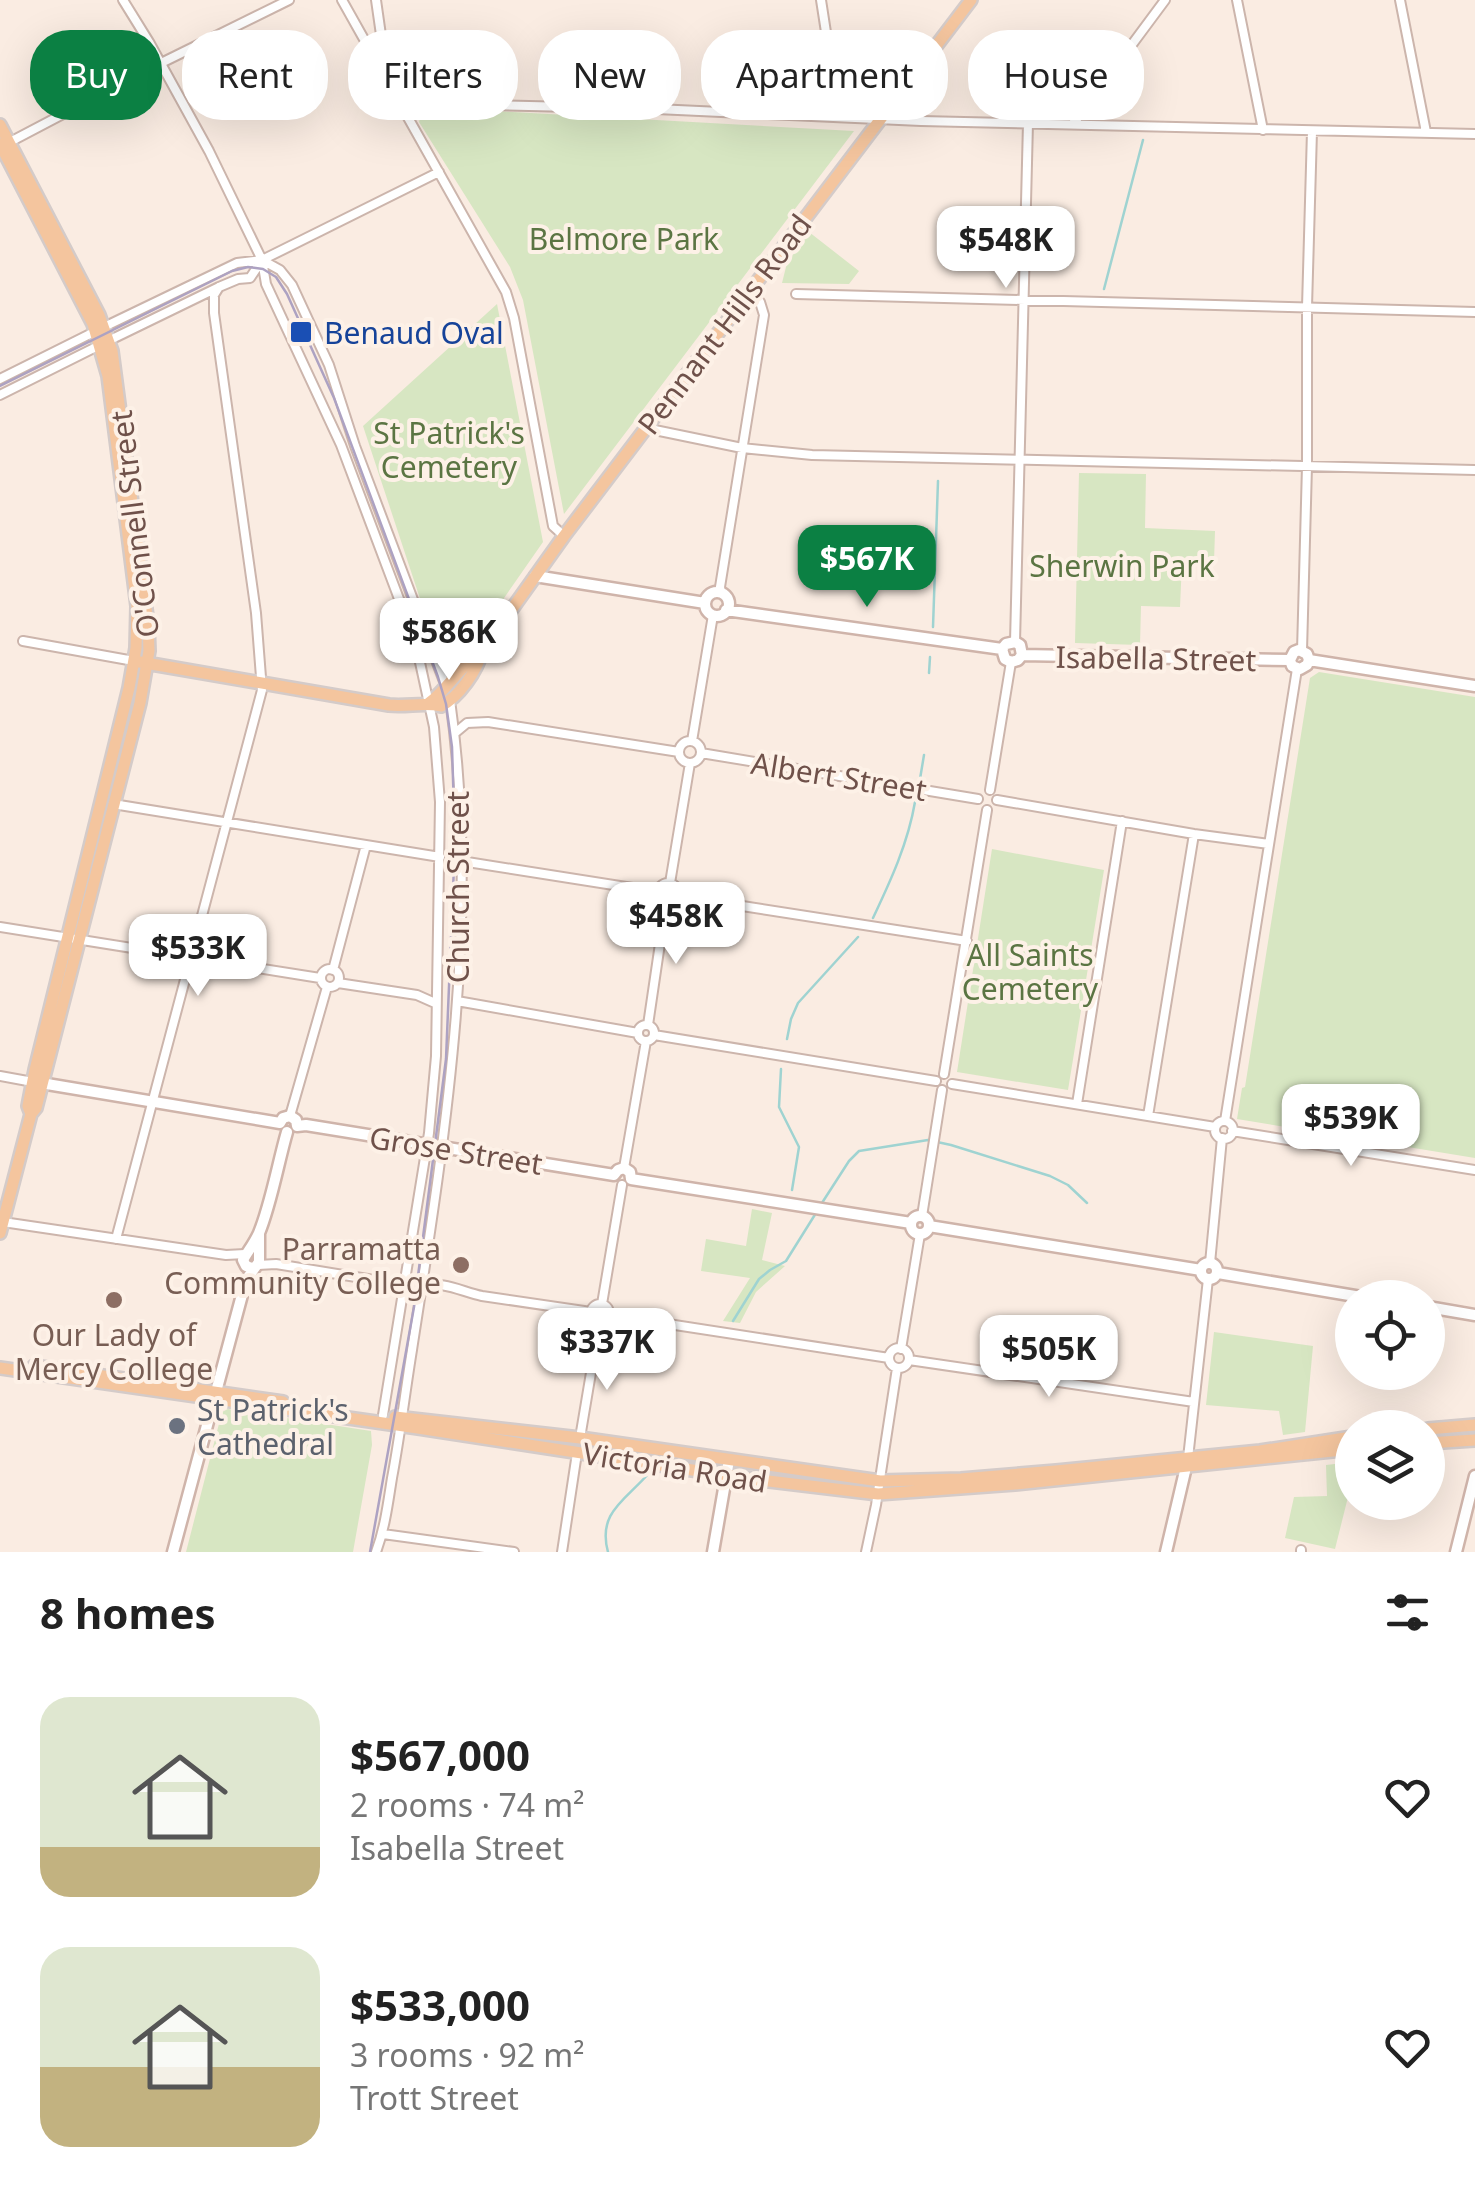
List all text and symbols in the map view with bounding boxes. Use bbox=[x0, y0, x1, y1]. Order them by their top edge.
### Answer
chip: Buy bbox=[30, 30, 162, 120]
chip: Rent bbox=[182, 30, 328, 120]
chip: Filters bbox=[348, 30, 518, 120]
chip: New bbox=[538, 30, 681, 120]
chip: Apartment bbox=[701, 30, 948, 120]
chip: House bbox=[968, 30, 1144, 120]
street label: Pennant Hills Road bbox=[628, 205, 820, 443]
pin: $548K bbox=[936, 206, 1076, 291]
text: $548K bbox=[959, 217, 1053, 260]
park label: Belmore Park bbox=[529, 218, 719, 259]
place label: Benaud Oval bbox=[324, 312, 504, 353]
marker: Benaud Oval bbox=[288, 319, 314, 345]
street label: O'Connell Street bbox=[100, 408, 168, 640]
park label: St Patrick's Cemetery bbox=[373, 412, 525, 487]
pin: $567K bbox=[797, 525, 937, 610]
text: $567K bbox=[820, 536, 914, 579]
park label: Sherwin Park bbox=[1029, 545, 1215, 586]
pin: $586K bbox=[379, 598, 519, 683]
text: $586K bbox=[402, 609, 496, 652]
street label: Isabella Street bbox=[1055, 636, 1257, 680]
street label: Albert Street bbox=[748, 742, 930, 810]
street label: Church Street bbox=[437, 791, 478, 983]
pin: $458K bbox=[606, 882, 746, 967]
text: $458K bbox=[629, 893, 723, 936]
pin: $533K bbox=[128, 914, 268, 999]
text: $533K bbox=[151, 925, 245, 968]
park label: All Saints Cemetery bbox=[962, 934, 1099, 1009]
pin: $539K bbox=[1281, 1084, 1421, 1169]
text: $539K bbox=[1304, 1095, 1398, 1138]
street label: Grose Street bbox=[367, 1116, 546, 1184]
place label: Parramatta Community College bbox=[164, 1228, 441, 1303]
marker: Parramatta Community College bbox=[450, 1254, 472, 1276]
map controls bbox=[1335, 1280, 1445, 1520]
button: locate bbox=[1335, 1280, 1445, 1390]
marker: Our Lady of Mercy College bbox=[103, 1289, 125, 1311]
pin: $337K bbox=[537, 1308, 677, 1393]
place label: Our Lady of Mercy College bbox=[15, 1314, 213, 1389]
pin: $505K bbox=[979, 1315, 1119, 1400]
text: $337K bbox=[560, 1319, 654, 1362]
text: $505K bbox=[1002, 1326, 1096, 1369]
place label: St Patrick's Cathedral bbox=[197, 1389, 349, 1464]
button: layers bbox=[1335, 1410, 1445, 1520]
marker: St Patrick's Cathedral bbox=[166, 1415, 188, 1437]
street label: Victoria Road bbox=[580, 1432, 770, 1502]
text: 8 homes bbox=[40, 1584, 216, 1641]
icon: filters bbox=[1380, 1585, 1435, 1640]
text: $567,000 bbox=[350, 1726, 530, 1783]
icon: home bbox=[120, 1737, 240, 1857]
icon: heart bbox=[1380, 1770, 1435, 1825]
text: 2 rooms · 74 m² bbox=[350, 1783, 584, 1826]
text: Isabella Street bbox=[350, 1826, 564, 1869]
text: $533,000 bbox=[350, 1976, 530, 2033]
icon: home bbox=[120, 1987, 240, 2107]
icon: heart bbox=[1380, 2020, 1435, 2075]
text: 3 rooms · 92 m² bbox=[350, 2033, 584, 2076]
text: Trott Street bbox=[350, 2076, 519, 2119]

